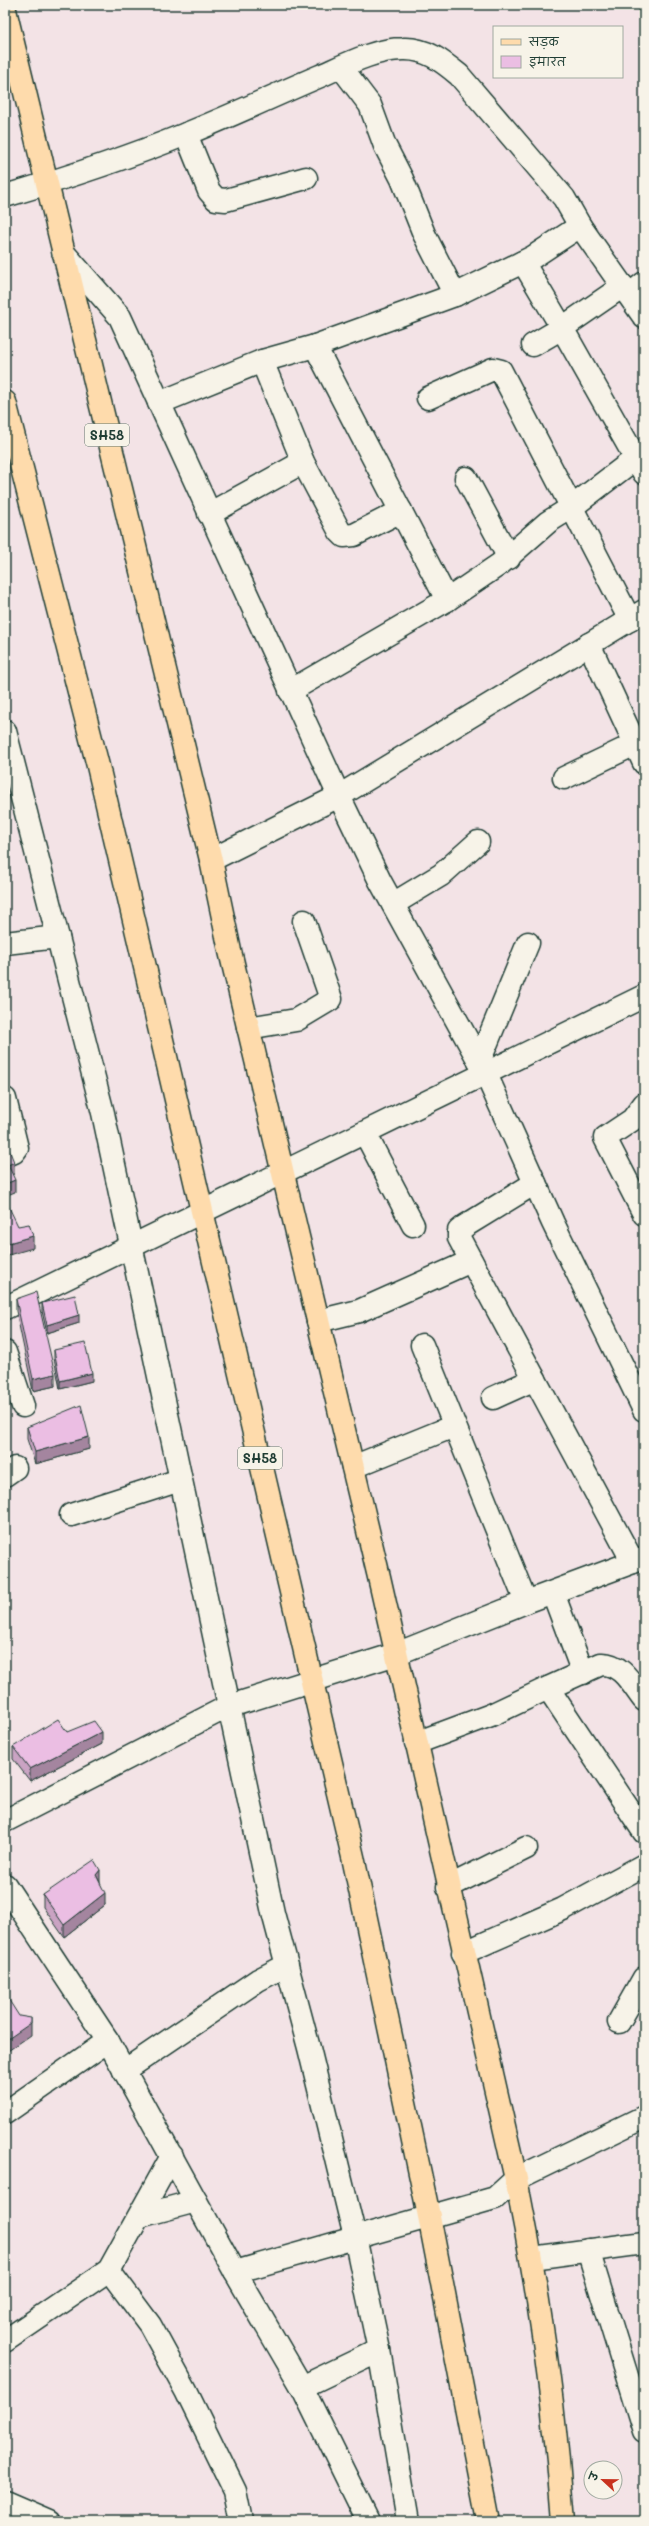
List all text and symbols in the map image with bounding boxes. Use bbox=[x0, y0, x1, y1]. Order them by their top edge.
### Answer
legend bbox=[493, 26, 623, 78]
text: सड़क bbox=[528, 33, 560, 50]
text: इमारत bbox=[529, 53, 567, 69]
road number: SH58 bbox=[85, 424, 129, 446]
road number: SH58 bbox=[238, 1447, 282, 1469]
north arrow bbox=[583, 2460, 623, 2500]
text: उ bbox=[585, 2468, 602, 2483]

